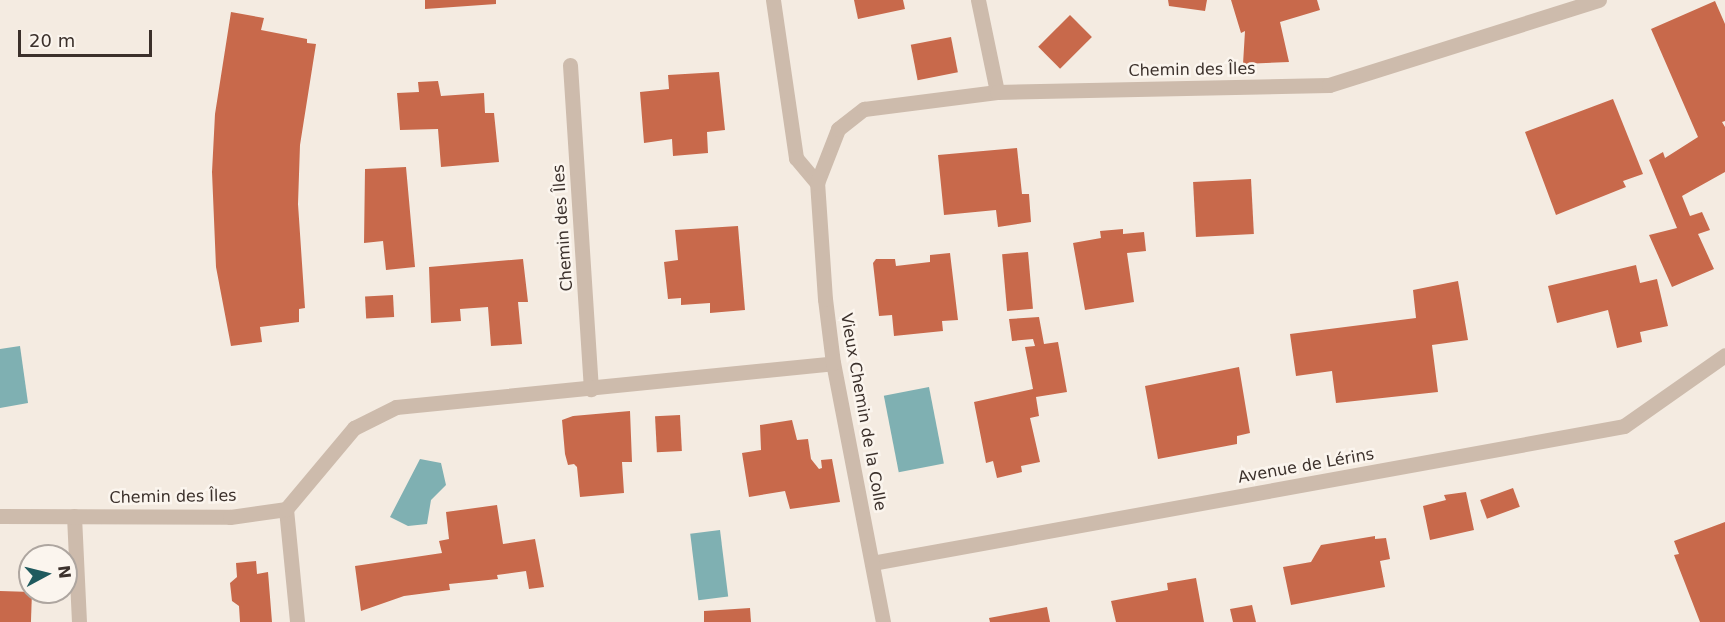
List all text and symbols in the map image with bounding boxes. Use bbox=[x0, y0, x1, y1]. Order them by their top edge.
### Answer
scale bar bbox=[21, 18, 154, 56]
text: 20 m bbox=[29, 30, 75, 51]
street label: Chemin des Îles bbox=[1128, 59, 1256, 81]
street label: Chemin des Îles bbox=[549, 164, 577, 292]
street label: Vieux Chemin de la Colle bbox=[836, 312, 890, 512]
street label: Avenue de Lérins bbox=[1237, 445, 1375, 487]
street label: Chemin des Îles bbox=[109, 486, 237, 508]
north arrow bbox=[18, 544, 78, 604]
text: N bbox=[54, 564, 75, 580]

